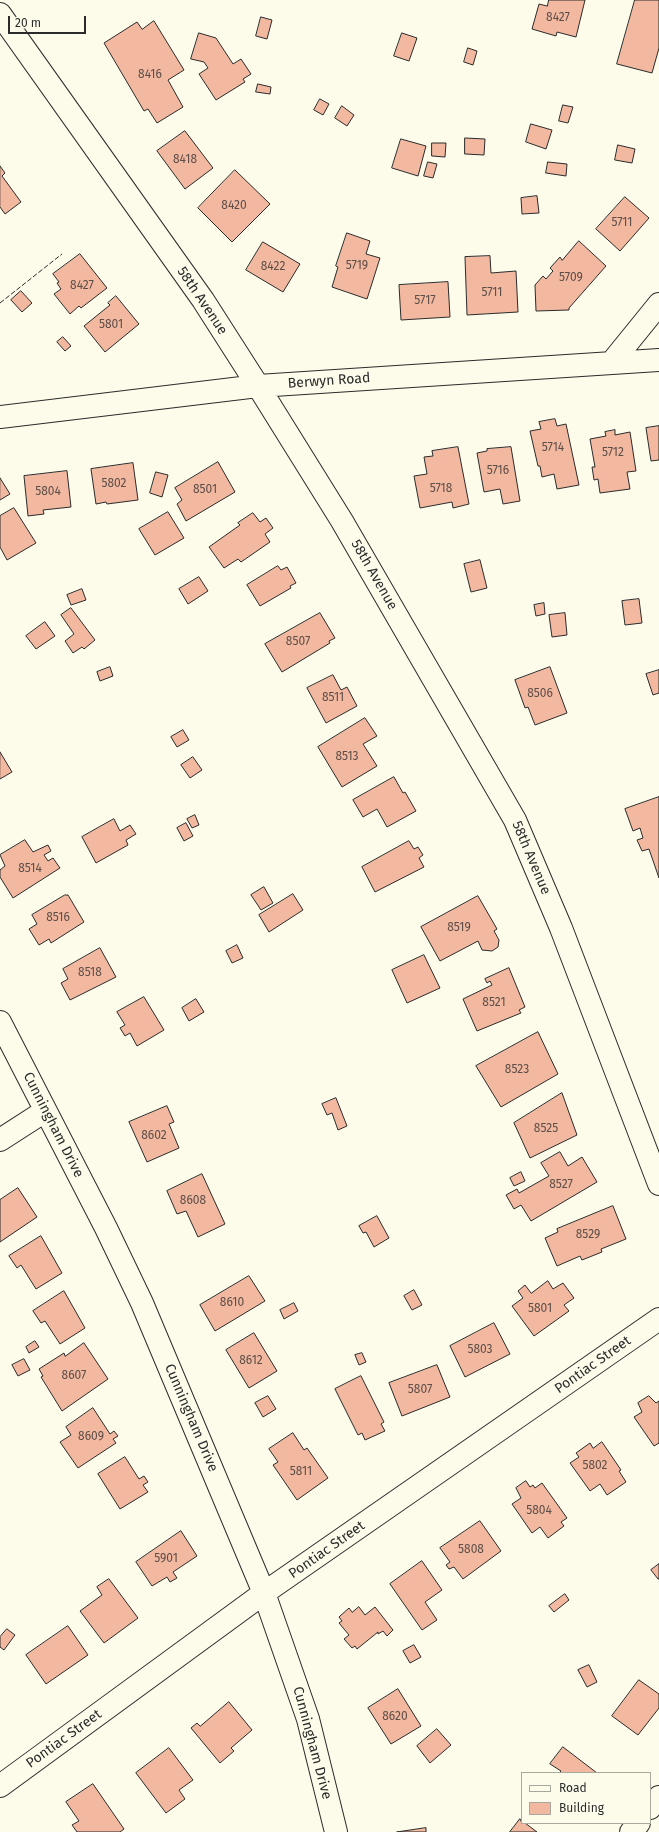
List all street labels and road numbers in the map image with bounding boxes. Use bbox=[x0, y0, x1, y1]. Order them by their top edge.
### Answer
street label: 58th Avenue bbox=[173, 264, 231, 338]
street label: Berwyn Road bbox=[287, 370, 371, 392]
street label: 58th Avenue bbox=[347, 537, 401, 613]
street label: 58th Avenue bbox=[508, 819, 554, 897]
street label: Cunningham Drive bbox=[19, 1070, 87, 1180]
street label: Pontiac Street bbox=[552, 1333, 634, 1397]
street label: Cunningham Drive bbox=[161, 1361, 221, 1475]
street label: Pontiac Street bbox=[286, 1518, 368, 1582]
street label: Cunningham Drive bbox=[289, 1685, 335, 1801]
street label: Pontiac Street bbox=[23, 1706, 105, 1772]

